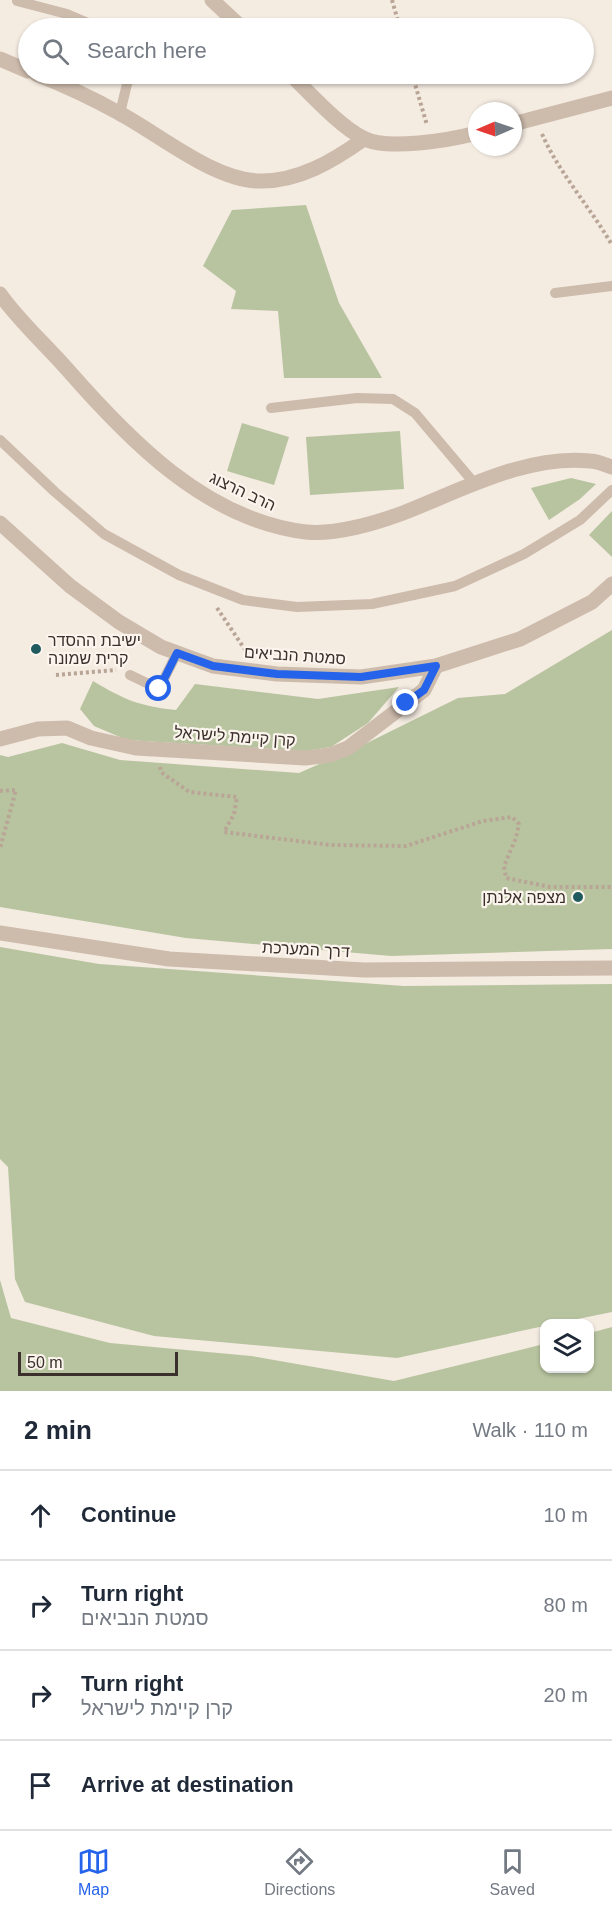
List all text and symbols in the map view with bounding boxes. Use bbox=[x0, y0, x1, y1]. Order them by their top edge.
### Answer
search box bbox=[18, 18, 594, 84]
icon: search bbox=[39, 35, 72, 68]
text: Search here bbox=[87, 38, 207, 63]
north arrow bbox=[468, 102, 522, 156]
street label: הרב הרצוג bbox=[207, 469, 278, 514]
place label: ישיבת ההסדר קרית שמונה bbox=[48, 632, 141, 667]
marker: ישיבת ההסדר קרית שמונה bbox=[29, 642, 43, 656]
street label: סמטת הנביאים bbox=[243, 643, 346, 668]
route start bbox=[145, 675, 171, 701]
route end bbox=[392, 689, 418, 715]
street label: קרן קיימת לישראל bbox=[174, 724, 296, 749]
place label: מצפה אלנתן bbox=[482, 889, 566, 906]
marker: מצפה אלנתן bbox=[571, 890, 585, 904]
street label: דרך המערכת bbox=[262, 939, 350, 960]
map controls bbox=[540, 1319, 594, 1373]
button: layers bbox=[540, 1319, 594, 1373]
scale bar bbox=[18, 1349, 178, 1376]
text: 50 m bbox=[27, 1354, 63, 1371]
text: 2 min bbox=[24, 1415, 92, 1445]
text: Walk · 110 m bbox=[472, 1419, 588, 1441]
icon: ahead bbox=[24, 1499, 57, 1532]
text: Continue bbox=[81, 1502, 176, 1527]
text: 10 m bbox=[544, 1504, 588, 1526]
text: Turn right bbox=[81, 1581, 183, 1606]
icon: right bbox=[24, 1589, 57, 1622]
text: 80 m bbox=[544, 1594, 588, 1616]
text: סמטת הנביאים bbox=[81, 1607, 209, 1629]
text: Turn right bbox=[81, 1671, 183, 1696]
icon: right bbox=[24, 1679, 57, 1712]
text: 20 m bbox=[544, 1684, 588, 1706]
text: קרן קיימת לישראל bbox=[81, 1697, 233, 1719]
icon: arrive bbox=[24, 1769, 57, 1802]
text: Arrive at destination bbox=[81, 1772, 294, 1797]
tab: Map bbox=[77, 1845, 110, 1899]
tab: Directions bbox=[264, 1845, 335, 1899]
tab: Saved bbox=[490, 1845, 535, 1899]

